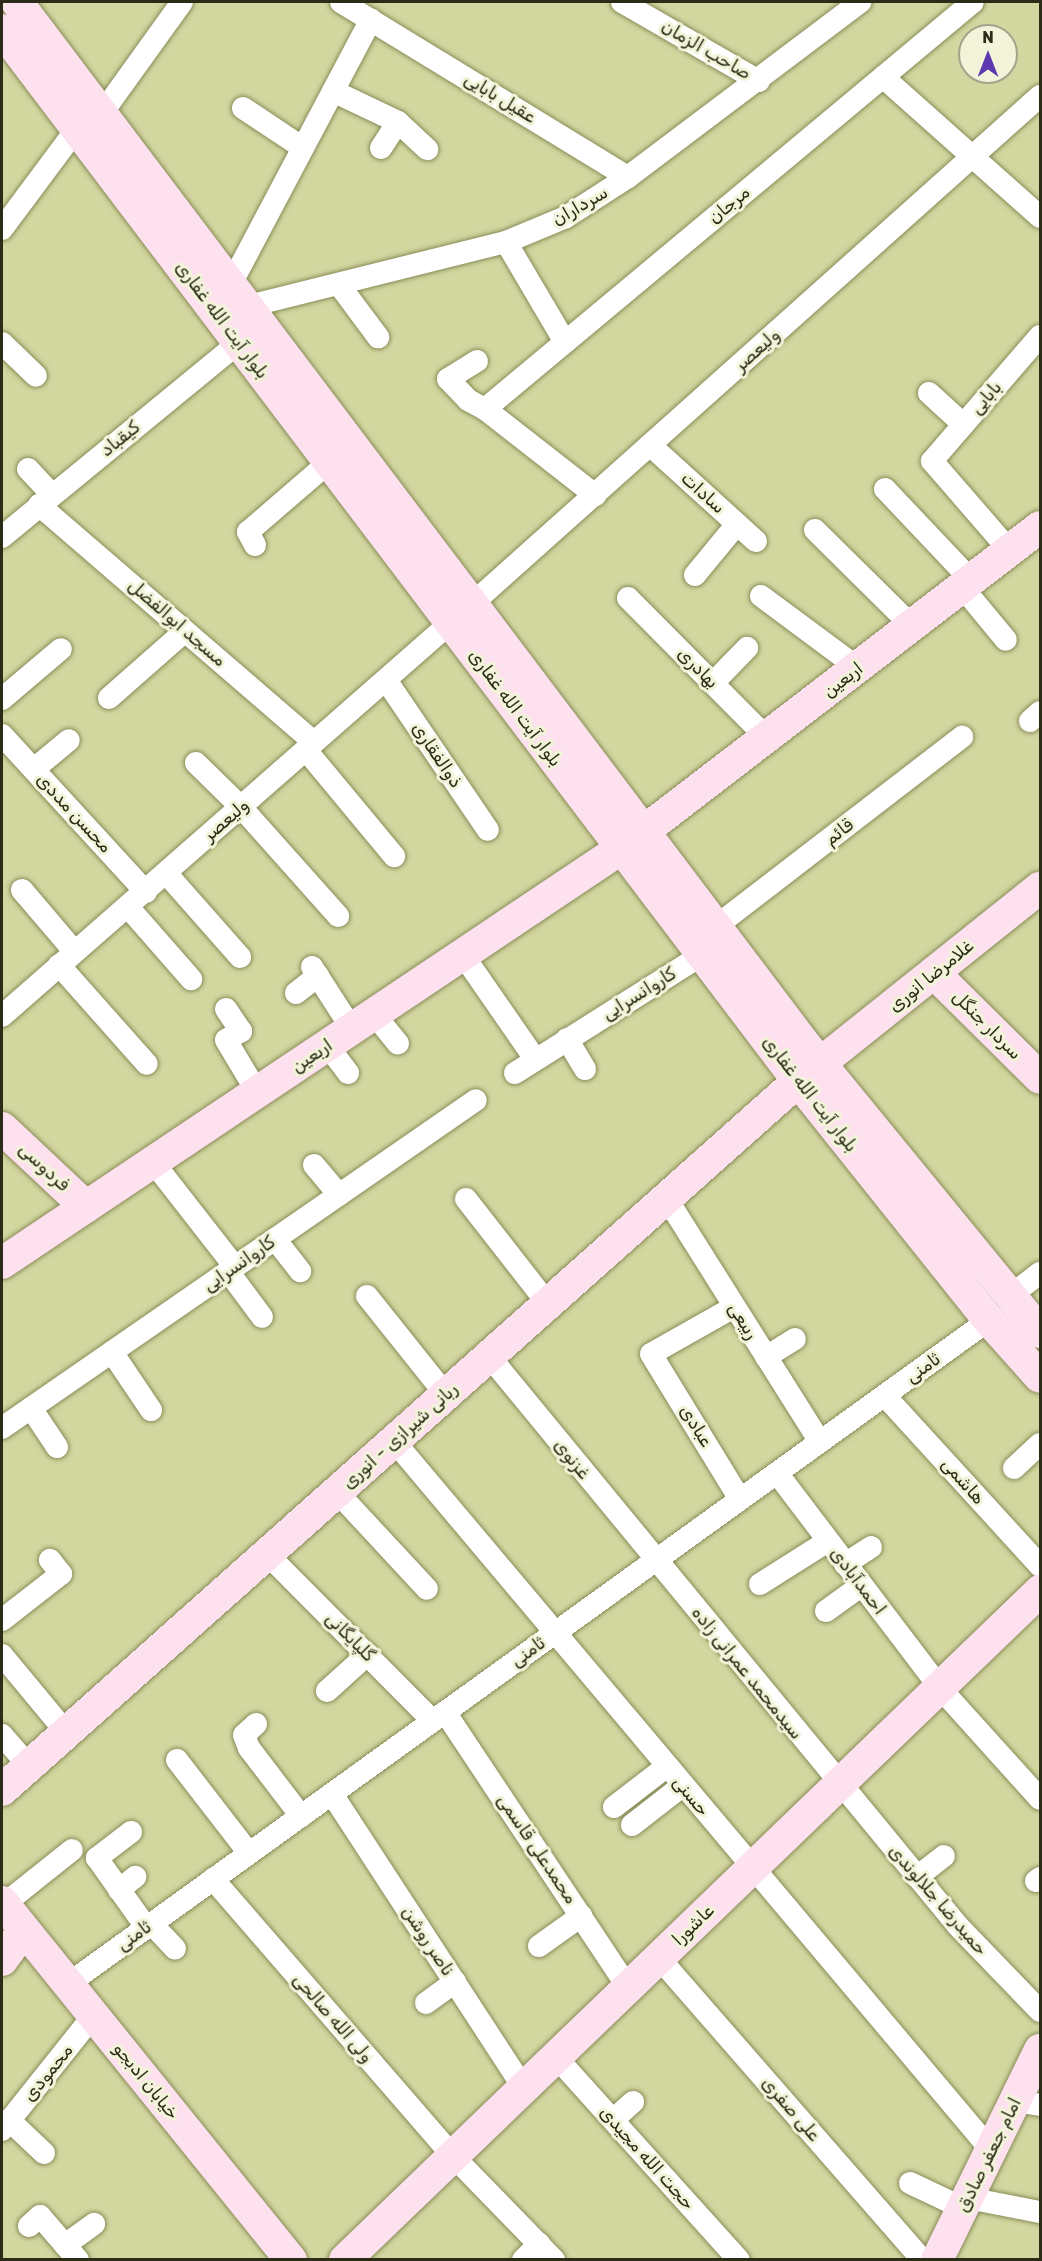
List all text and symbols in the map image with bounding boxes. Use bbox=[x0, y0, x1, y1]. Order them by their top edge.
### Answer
street label: صاحب الزمان bbox=[657, 16, 755, 84]
north arrow bbox=[958, 24, 1018, 84]
text: N bbox=[982, 28, 994, 47]
street label: عقیل بابایی bbox=[460, 68, 540, 128]
street label: سرداران bbox=[548, 181, 612, 231]
street label: مرجان bbox=[704, 182, 754, 228]
street label: بلوار آیت الله غفاری bbox=[171, 257, 273, 383]
street label: ولیعصر bbox=[730, 324, 784, 376]
street label: بابایی bbox=[966, 377, 1006, 419]
street label: کیقباد bbox=[96, 417, 144, 461]
street label: سادات bbox=[676, 468, 730, 518]
street label: مسجد ابوالفضل bbox=[124, 575, 230, 671]
street label: بهادری bbox=[673, 643, 723, 693]
street label: بلوار آیت الله غفاری bbox=[464, 645, 566, 771]
street label: اربعین bbox=[819, 658, 867, 702]
street label: ذوالفقاری bbox=[407, 718, 467, 792]
street label: محسن مددی bbox=[32, 769, 116, 857]
street label: ولیعصر bbox=[199, 794, 253, 846]
street label: قائم bbox=[820, 814, 858, 850]
street label: غلامرضا انوری bbox=[884, 935, 978, 1017]
street label: کاروانسرایی bbox=[598, 963, 680, 1025]
street label: سردار جنگل bbox=[948, 986, 1026, 1064]
street label: بلوار آیت الله غفاری bbox=[758, 1032, 862, 1156]
street label: اربعین bbox=[287, 1035, 337, 1077]
street label: فردوسی bbox=[14, 1138, 74, 1196]
street label: کاروانسرایی bbox=[199, 1231, 279, 1297]
street label: ربیعی bbox=[723, 1299, 763, 1343]
street label: ثامنی bbox=[901, 1348, 945, 1388]
street label: ربانی شیرازی - انوری bbox=[338, 1378, 462, 1494]
street label: عبادی bbox=[675, 1401, 717, 1451]
street label: غزنوی bbox=[549, 1435, 595, 1483]
street label: هاشمی bbox=[937, 1453, 989, 1509]
street label: احمدآبادی bbox=[826, 1543, 890, 1619]
street label: سیدمحمد عمرانی زاده bbox=[687, 1602, 807, 1744]
street label: گلپایگانی bbox=[321, 1608, 379, 1666]
street label: ثامنی bbox=[506, 1632, 550, 1672]
street label: حسنی bbox=[668, 1771, 714, 1821]
street label: محمدعلی قاسمی bbox=[492, 1790, 582, 1908]
street label: حمیدرضا جلالوندی bbox=[884, 1840, 992, 1960]
street label: عاشورا bbox=[668, 1900, 718, 1950]
street label: ناصر روشن bbox=[397, 1902, 459, 1980]
street label: ثامنی bbox=[112, 1916, 156, 1956]
street label: ولی الله صالحی bbox=[288, 1969, 378, 2067]
street label: خیابان ادبجو bbox=[108, 2038, 184, 2124]
street label: محمودی bbox=[18, 2040, 78, 2106]
street label: علی صفری bbox=[757, 2072, 825, 2146]
street label: امام جعفر صادق bbox=[952, 2094, 1026, 2216]
street label: حجت الله مجیدی bbox=[595, 2102, 699, 2214]

